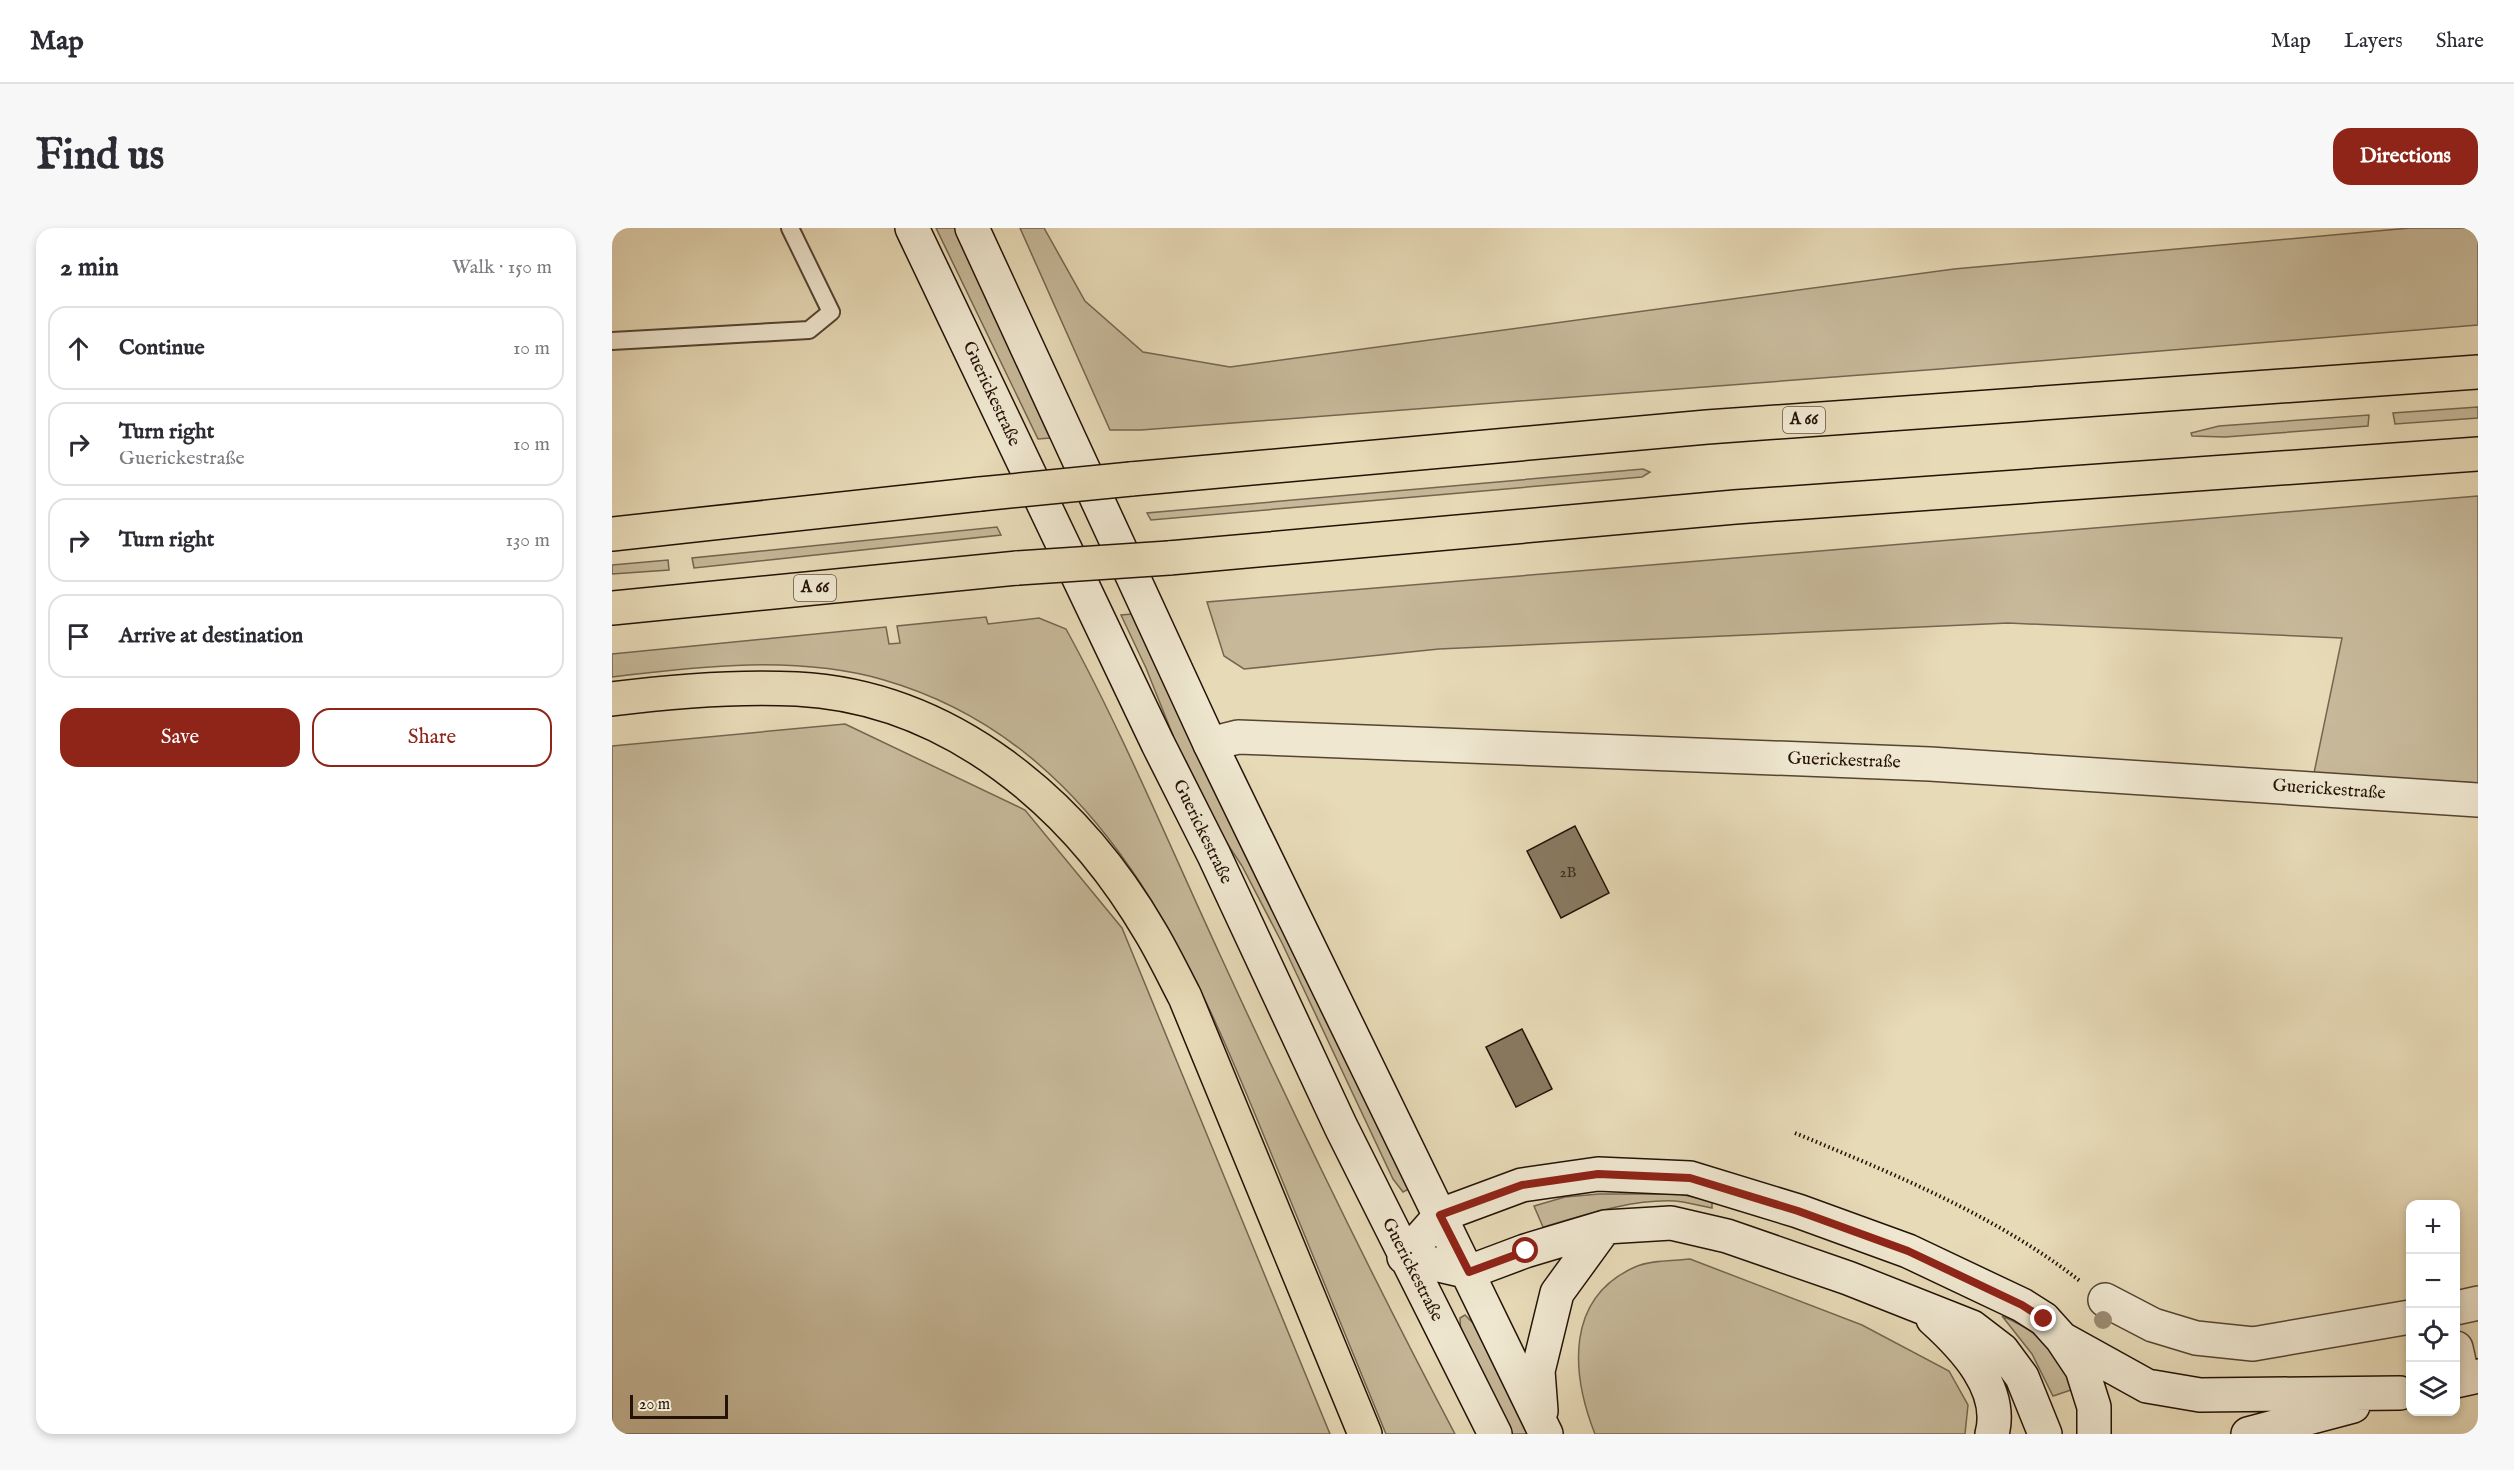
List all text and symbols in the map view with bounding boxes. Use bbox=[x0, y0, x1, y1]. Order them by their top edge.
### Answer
text: Map bbox=[30, 24, 84, 59]
text: Map bbox=[2271, 28, 2311, 55]
text: Layers bbox=[2344, 28, 2403, 55]
text: Share bbox=[2436, 28, 2484, 55]
button: Directions bbox=[2333, 128, 2478, 185]
text: Find us bbox=[36, 130, 164, 183]
text: 2 min bbox=[60, 251, 119, 284]
text: Walk · 150 m bbox=[452, 255, 552, 280]
icon: ahead bbox=[62, 332, 95, 365]
text: Continue bbox=[119, 334, 205, 362]
text: 10 m bbox=[513, 336, 550, 361]
street label: Guerickestraße bbox=[957, 338, 1025, 450]
road number: A 66 bbox=[1783, 407, 1825, 433]
text: Turn right bbox=[119, 418, 214, 446]
icon: right bbox=[62, 428, 95, 461]
text: 10 m bbox=[513, 432, 550, 457]
text: Guerickestraße bbox=[119, 446, 245, 471]
icon: right bbox=[62, 524, 95, 557]
text: Turn right bbox=[119, 526, 214, 554]
text: 130 m bbox=[505, 528, 550, 553]
road number: A 66 bbox=[794, 575, 836, 601]
icon: arrive bbox=[62, 620, 95, 653]
text: Arrive at destination bbox=[119, 622, 303, 650]
button: Save bbox=[60, 708, 300, 767]
button: Share bbox=[312, 708, 552, 767]
street label: Guerickestraße bbox=[1787, 748, 1901, 774]
street label: Guerickestraße bbox=[2272, 775, 2386, 805]
street label: Guerickestraße bbox=[1167, 776, 1237, 888]
house number: 2B bbox=[1560, 863, 1577, 882]
map controls bbox=[2406, 1200, 2460, 1416]
button: + bbox=[2406, 1200, 2460, 1254]
street label: Guerickestraße bbox=[1376, 1214, 1448, 1326]
route start bbox=[1512, 1237, 1538, 1263]
button: − bbox=[2406, 1254, 2460, 1308]
route end bbox=[2030, 1305, 2056, 1331]
button: locate bbox=[2406, 1308, 2460, 1362]
button: layers bbox=[2406, 1362, 2460, 1416]
scale bar bbox=[630, 1392, 728, 1420]
text: 20 m bbox=[639, 1395, 670, 1415]

